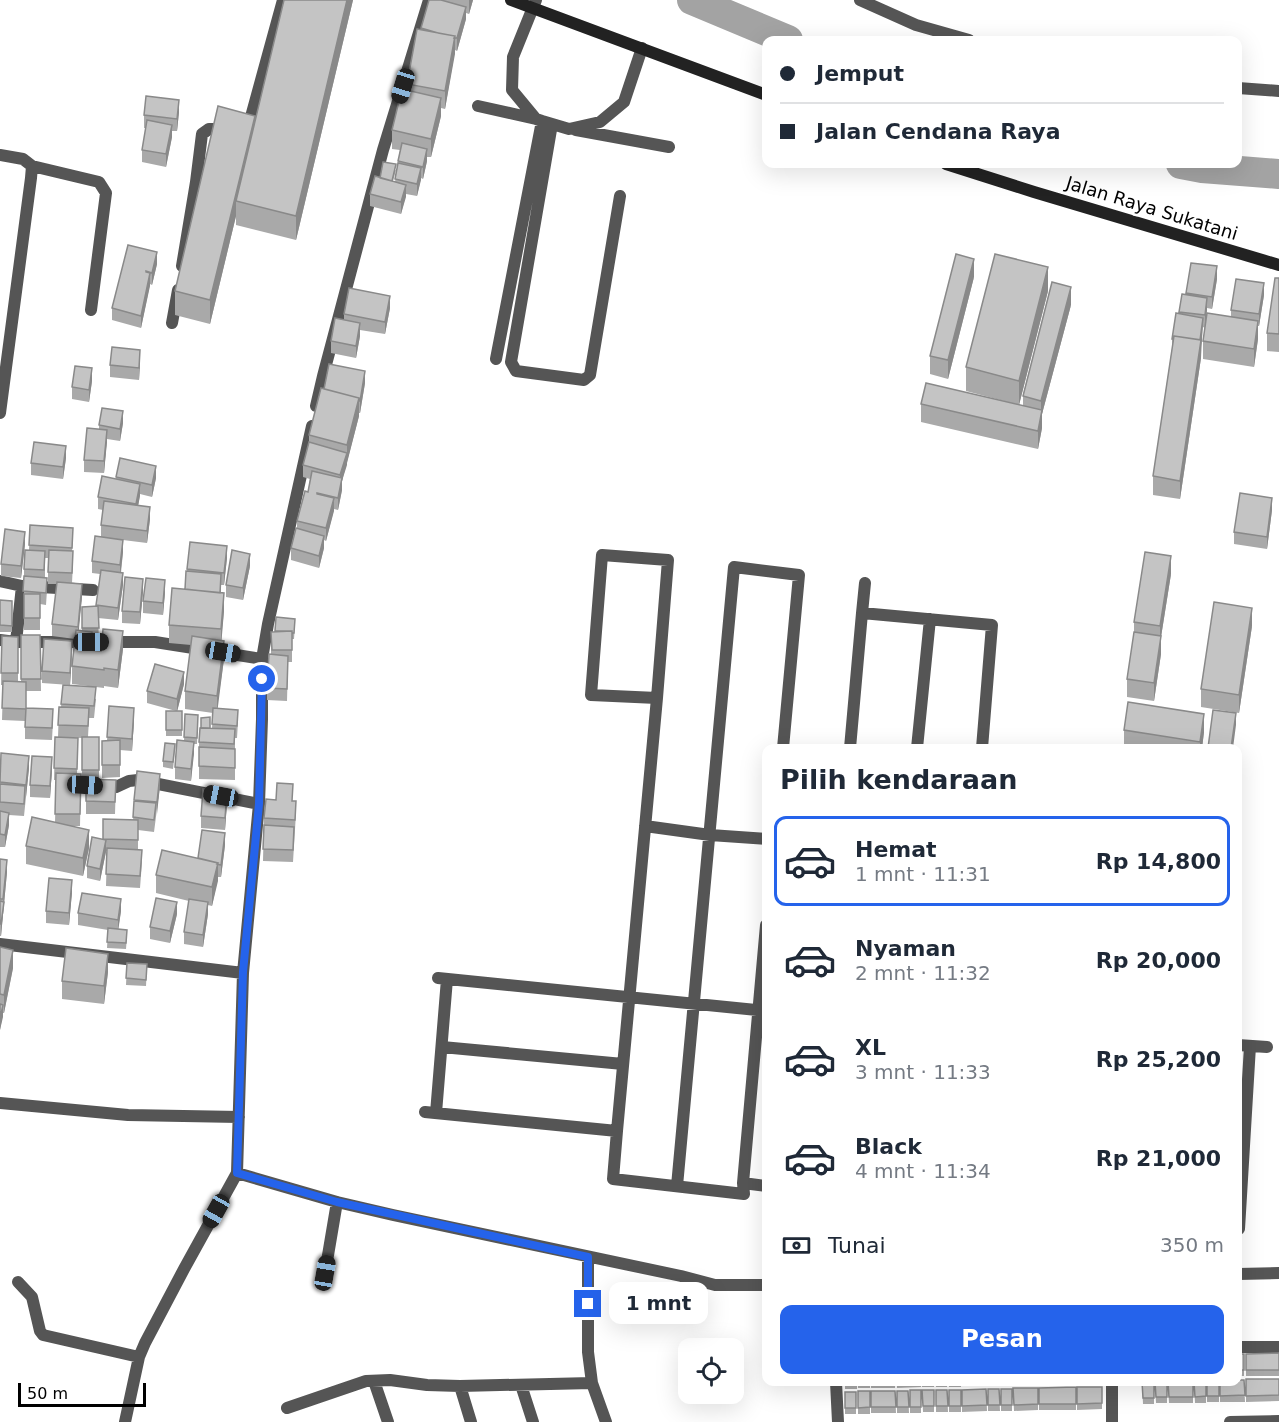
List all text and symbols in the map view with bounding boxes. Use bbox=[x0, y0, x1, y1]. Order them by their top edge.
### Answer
text: Jemput bbox=[816, 61, 904, 86]
car bbox=[389, 66, 417, 106]
text: Jalan Cendana Raya bbox=[816, 119, 1061, 144]
street label: Jalan Raya Sukatani bbox=[1063, 172, 1240, 244]
car bbox=[73, 633, 109, 651]
car bbox=[204, 640, 242, 664]
route start bbox=[248, 665, 275, 692]
text: Pilih kendaraan bbox=[780, 764, 1017, 795]
car bbox=[67, 775, 103, 795]
car bbox=[202, 784, 240, 808]
icon: car bbox=[783, 834, 837, 888]
text: Hemat bbox=[855, 837, 937, 862]
text: Rp 14,800 bbox=[1096, 849, 1221, 874]
text: 1 mnt · 11:31 bbox=[855, 862, 991, 886]
icon: car bbox=[783, 933, 837, 987]
text: Nyaman bbox=[855, 936, 956, 961]
text: Rp 20,000 bbox=[1096, 948, 1221, 973]
text: 2 mnt · 11:32 bbox=[855, 961, 991, 985]
icon: car bbox=[783, 1032, 837, 1086]
text: XL bbox=[855, 1035, 886, 1060]
text: Rp 25,200 bbox=[1096, 1047, 1221, 1072]
text: 3 mnt · 11:33 bbox=[855, 1060, 991, 1084]
icon: car bbox=[783, 1131, 837, 1185]
text: Black bbox=[855, 1134, 922, 1159]
text: Rp 21,000 bbox=[1096, 1146, 1221, 1171]
text: 4 mnt · 11:34 bbox=[855, 1159, 991, 1183]
car bbox=[199, 1191, 233, 1231]
icon: cash bbox=[780, 1229, 813, 1262]
text: Tunai bbox=[828, 1233, 886, 1258]
text: 350 m bbox=[1160, 1233, 1224, 1257]
car bbox=[313, 1254, 337, 1292]
callout: 1 mnt bbox=[609, 1283, 708, 1325]
route end bbox=[574, 1290, 601, 1317]
text: 1 mnt bbox=[626, 1291, 691, 1315]
button: Pesan bbox=[780, 1305, 1224, 1374]
map controls bbox=[678, 1338, 744, 1404]
button: locate bbox=[678, 1338, 744, 1404]
scale bar bbox=[18, 1380, 146, 1408]
text: 50 m bbox=[27, 1384, 68, 1403]

